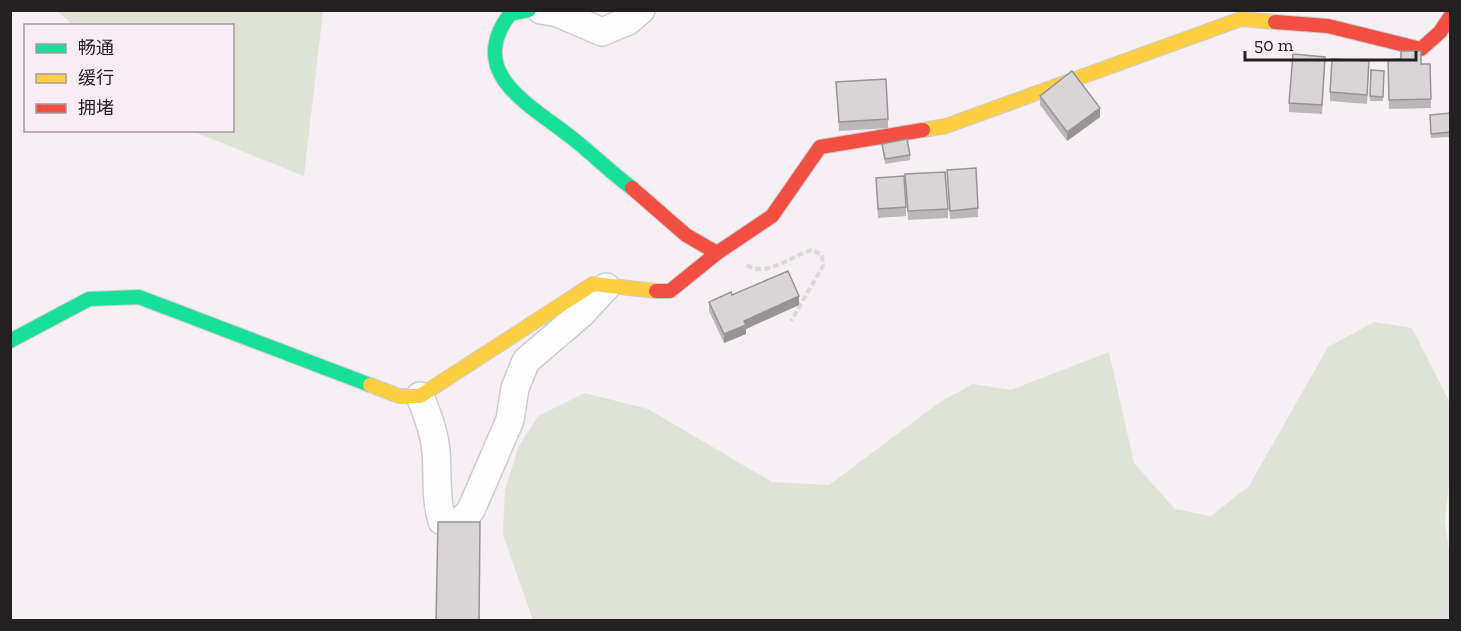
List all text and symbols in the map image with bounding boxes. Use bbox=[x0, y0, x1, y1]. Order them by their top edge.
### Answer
legend bbox=[24, 24, 234, 132]
scale bar bbox=[1245, 24, 1416, 62]
text: 50 m bbox=[1254, 34, 1294, 56]
text: 畅通 bbox=[78, 37, 114, 59]
text: 缓行 bbox=[78, 67, 114, 89]
text: 拥堵 bbox=[78, 97, 114, 119]

